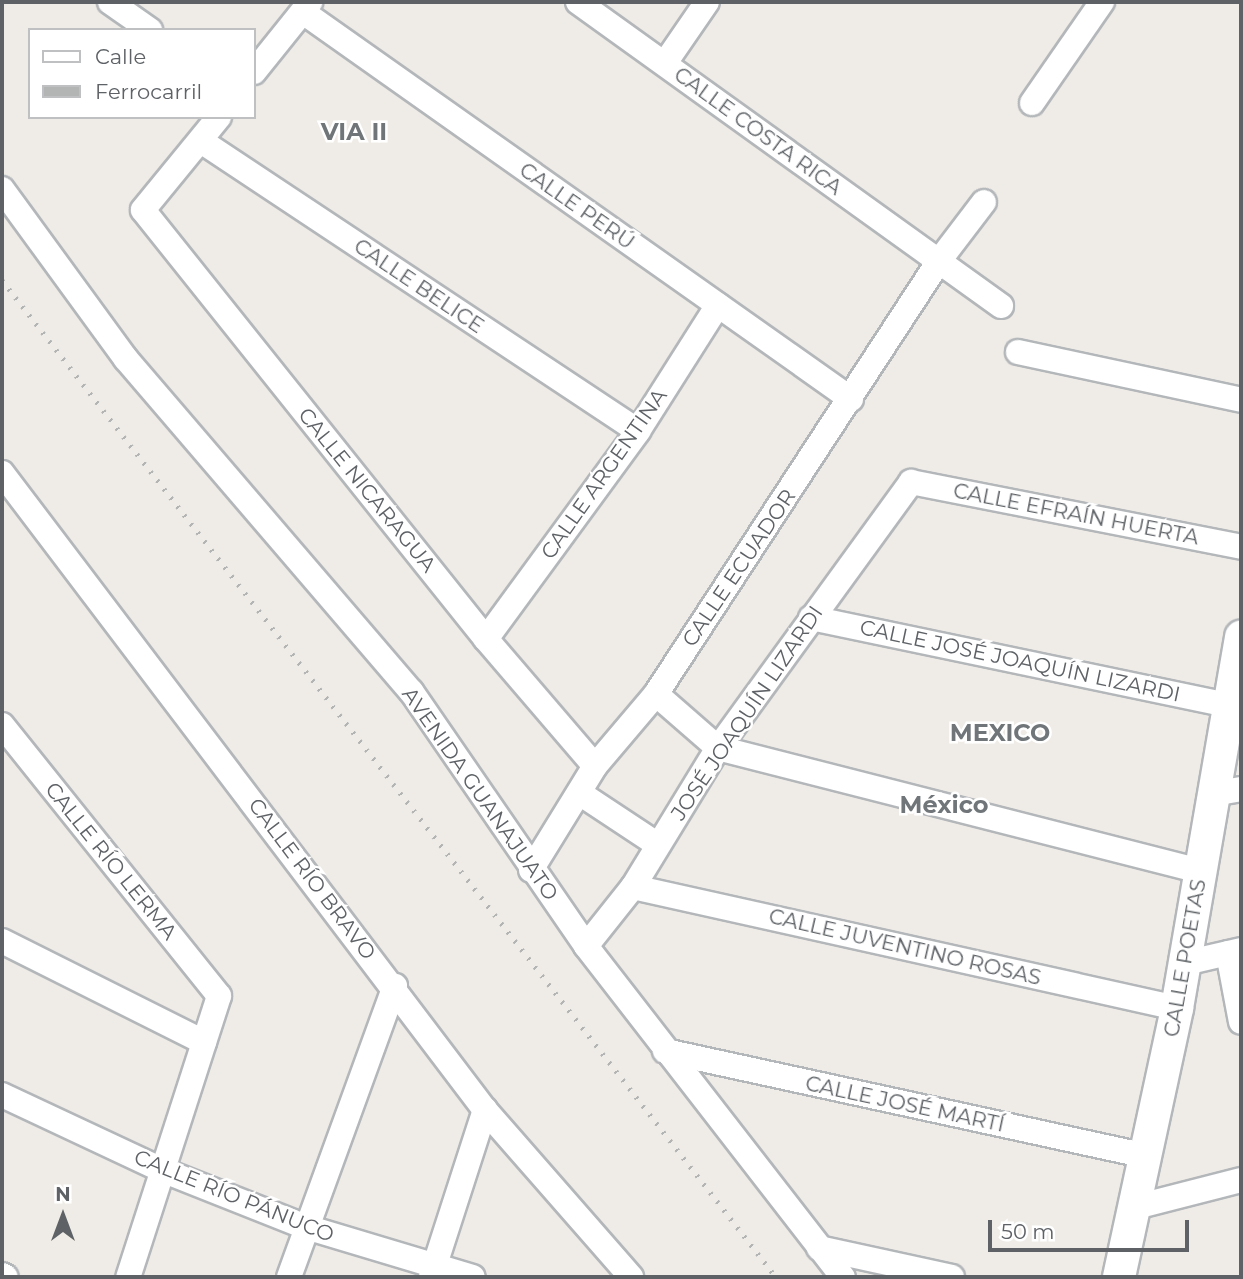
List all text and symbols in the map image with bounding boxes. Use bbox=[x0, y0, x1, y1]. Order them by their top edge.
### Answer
legend bbox=[28, 28, 256, 119]
text: Calle bbox=[95, 44, 146, 69]
street label: CALLE COSTA RICA bbox=[669, 62, 847, 200]
text: Ferrocarril bbox=[95, 79, 202, 104]
district label: VIA II bbox=[321, 118, 387, 146]
street label: CALLE PERÚ bbox=[515, 157, 639, 255]
street label: CALLE BELICE bbox=[349, 233, 489, 339]
street label: CALLE ARGENTINA bbox=[536, 384, 672, 564]
street label: CALLE NICARAGUA bbox=[293, 403, 441, 577]
street label: CALLE EFRAÍN HUERTA bbox=[951, 478, 1201, 550]
street label: CALLE ECUADOR bbox=[677, 485, 801, 651]
street label: JOSÉ JOAQUÍN LIZARDI bbox=[666, 601, 828, 825]
street label: CALLE JOSÉ JOAQUÍN LIZARDI bbox=[858, 615, 1182, 707]
street label: AVENIDA GUANAJUATO bbox=[397, 683, 563, 905]
district label: MEXICO bbox=[950, 719, 1050, 747]
street label: CALLE RÍO LERMA bbox=[40, 777, 182, 945]
district label: México bbox=[900, 791, 988, 819]
street label: CALLE RÍO BRAVO bbox=[243, 793, 381, 965]
street label: CALLE POETAS bbox=[1159, 877, 1211, 1039]
street label: CALLE JUVENTINO ROSAS bbox=[766, 903, 1044, 991]
street label: CALLE JOSÉ MARTÍ bbox=[803, 1071, 1007, 1137]
street label: CALLE RÍO PÁNUCO bbox=[130, 1144, 338, 1248]
north arrow bbox=[28, 1181, 98, 1251]
text: N bbox=[55, 1183, 71, 1206]
scale bar bbox=[991, 1206, 1192, 1250]
text: 50 m bbox=[1001, 1219, 1055, 1244]

